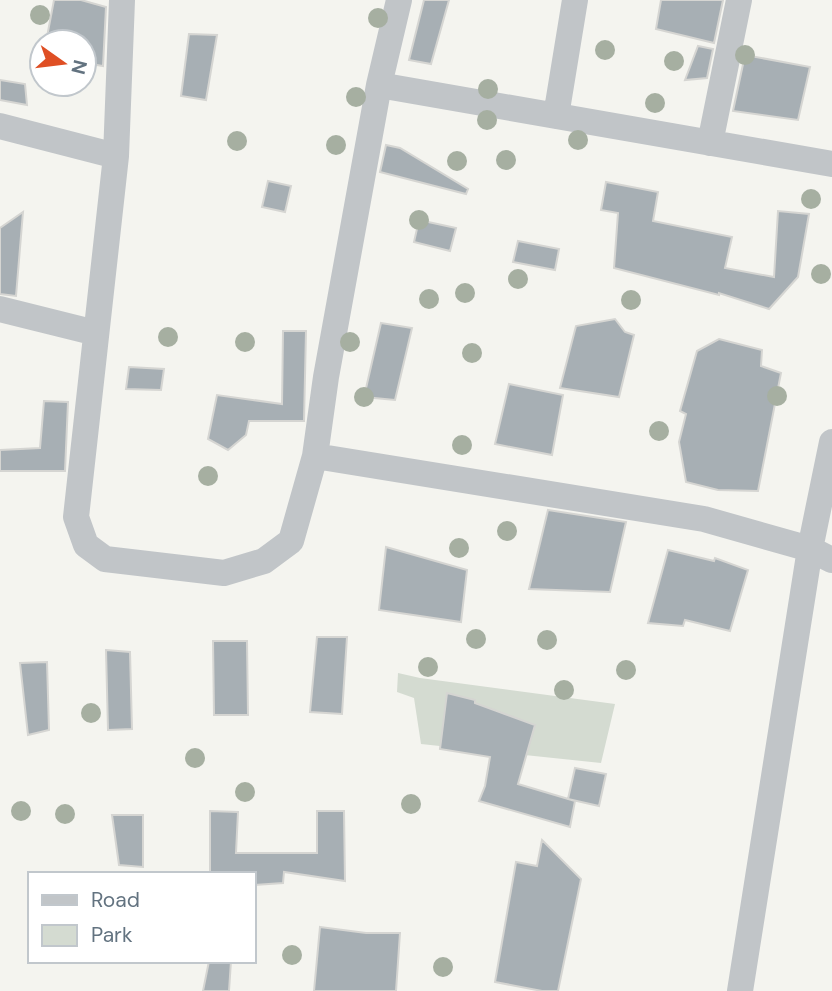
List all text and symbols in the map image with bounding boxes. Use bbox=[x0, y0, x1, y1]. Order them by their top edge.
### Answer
north arrow bbox=[28, 28, 98, 98]
text: N bbox=[65, 57, 93, 77]
legend bbox=[28, 872, 256, 963]
text: Road bbox=[91, 886, 140, 914]
text: Park bbox=[91, 921, 133, 949]

